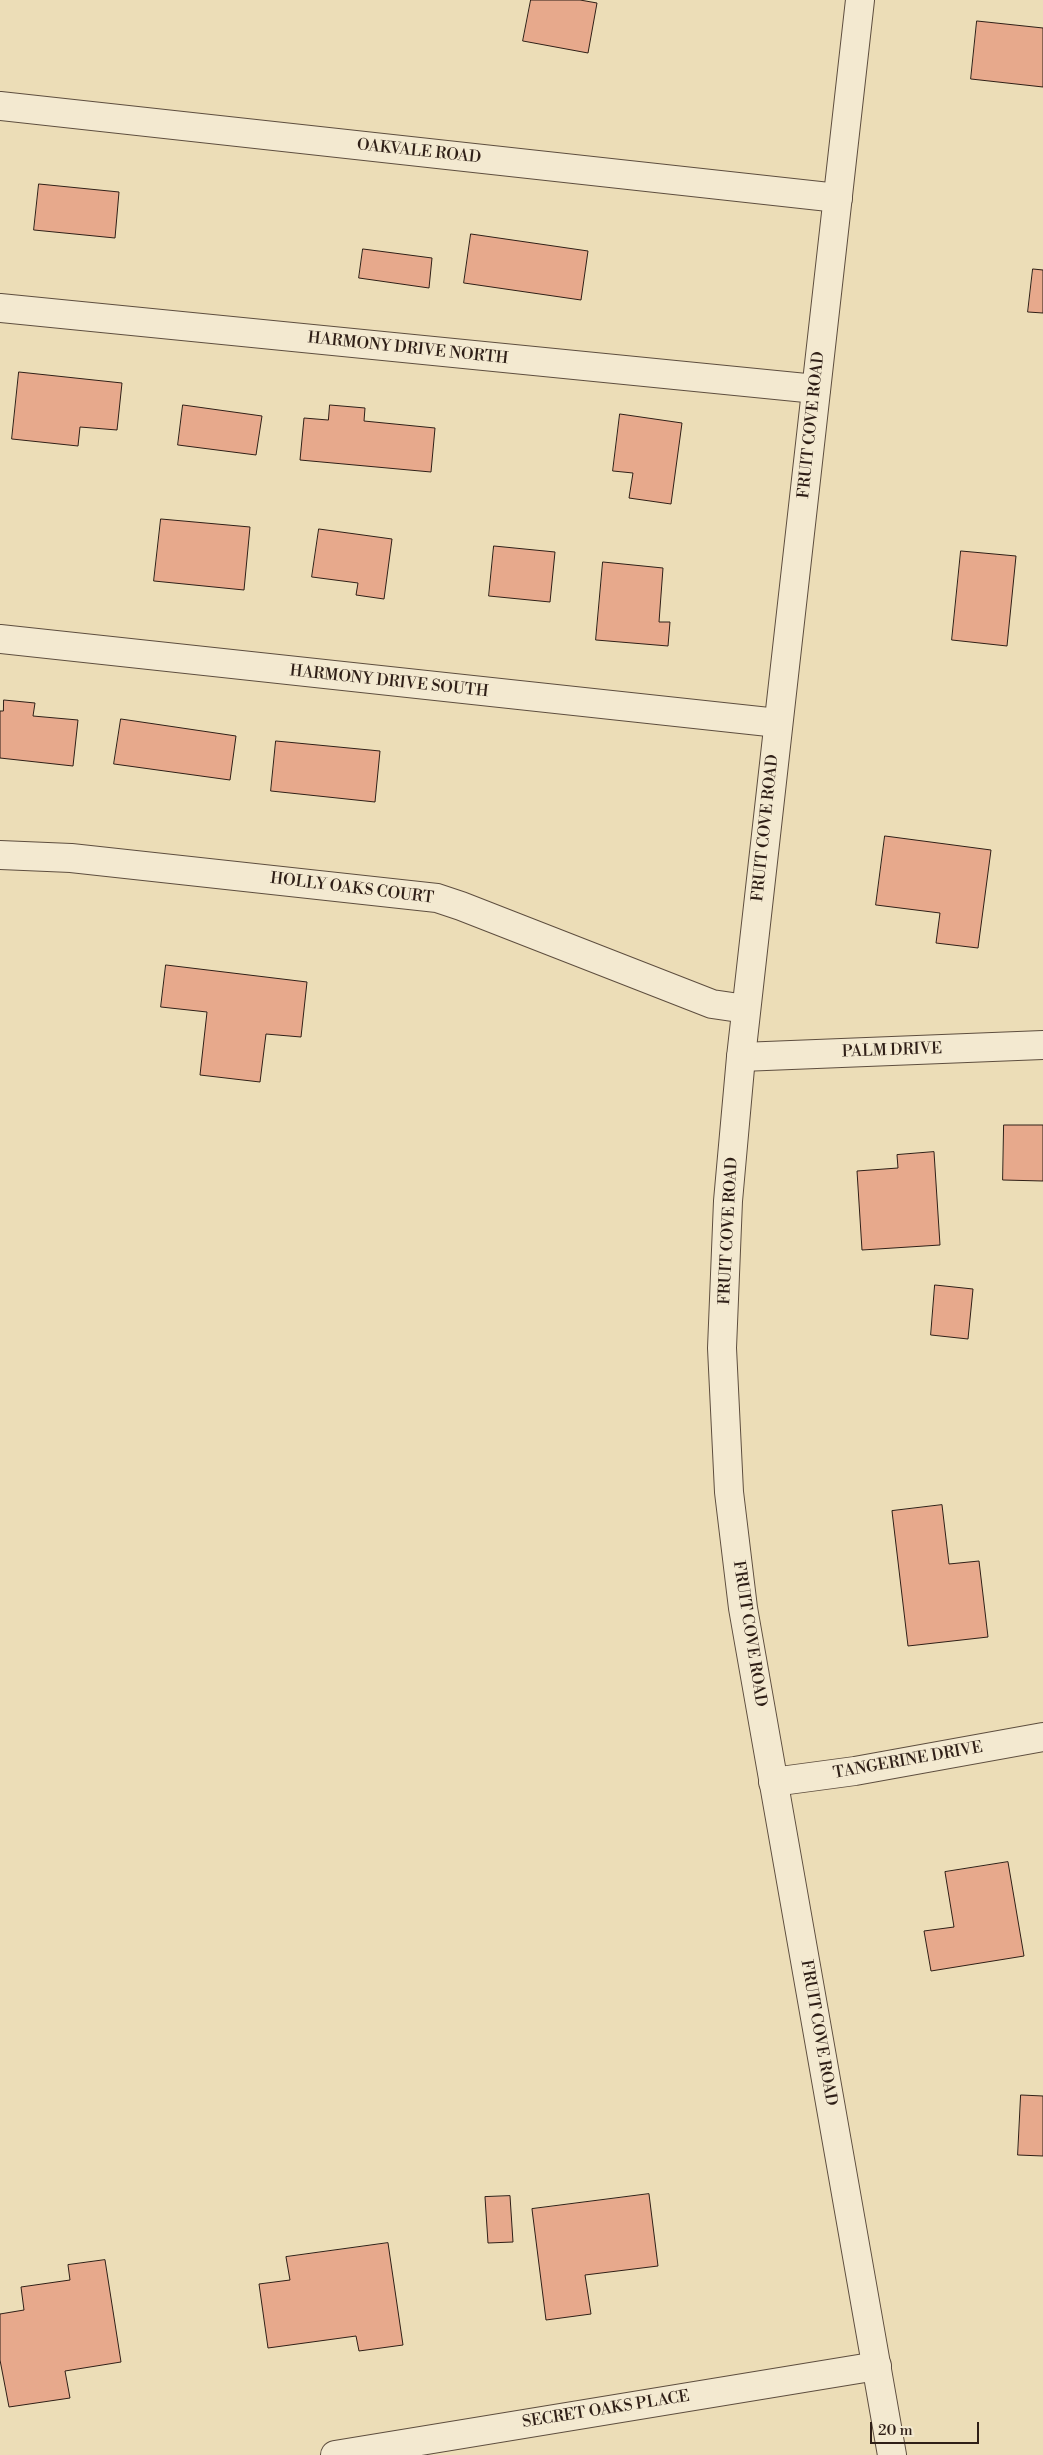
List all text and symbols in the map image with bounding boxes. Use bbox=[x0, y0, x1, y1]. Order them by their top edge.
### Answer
street label: OAKVALE ROAD bbox=[356, 136, 482, 168]
street label: HARMONY DRIVE NORTH bbox=[307, 329, 509, 369]
street label: FRUIT COVE ROAD bbox=[795, 350, 829, 500]
street label: HARMONY DRIVE SOUTH bbox=[289, 662, 489, 702]
street label: FRUIT COVE ROAD bbox=[749, 753, 783, 903]
street label: HOLLY OAKS COURT bbox=[269, 869, 435, 909]
street label: PALM DRIVE bbox=[841, 1040, 943, 1062]
street label: FRUIT COVE ROAD bbox=[716, 1157, 742, 1305]
street label: FRUIT COVE ROAD bbox=[728, 1559, 770, 1709]
street label: TANGERINE DRIVE bbox=[832, 1738, 984, 1784]
street label: FRUIT COVE ROAD bbox=[796, 1959, 840, 2107]
street label: SECRET OAKS PLACE bbox=[521, 2387, 691, 2433]
scale bar bbox=[873, 2412, 982, 2444]
text: 20 m bbox=[878, 2421, 913, 2440]

